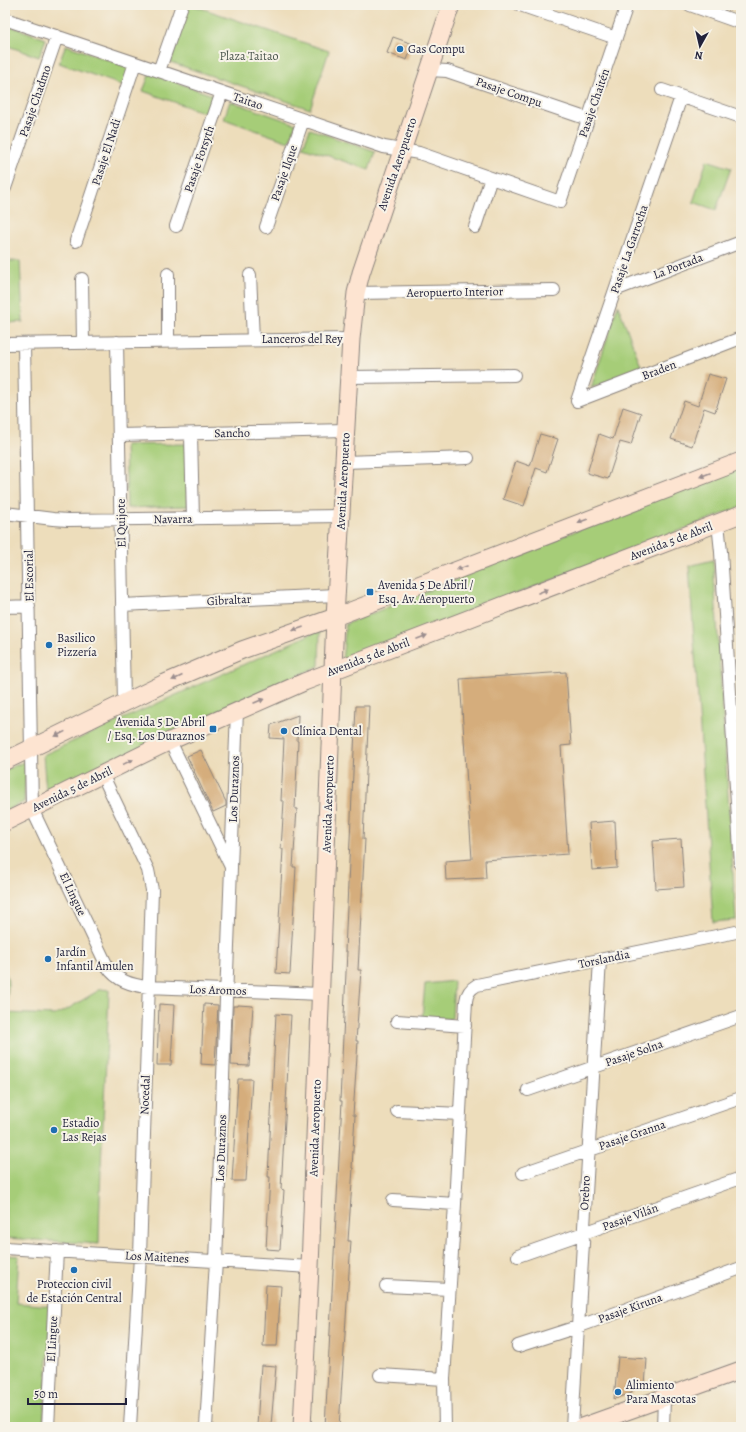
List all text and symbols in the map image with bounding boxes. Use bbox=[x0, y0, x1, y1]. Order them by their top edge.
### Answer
north arrow bbox=[680, 26, 720, 66]
place label: Gas Compu bbox=[408, 41, 465, 57]
marker: Gas Compu bbox=[395, 44, 405, 54]
text: N bbox=[694, 47, 704, 63]
park label: Plaza Taitao bbox=[219, 48, 279, 64]
street label: Pasaje Chadmo bbox=[15, 63, 55, 139]
street label: Pasaje Chaitén bbox=[575, 66, 613, 140]
street label: Pasaje Compu bbox=[474, 73, 545, 111]
street label: Taitao bbox=[231, 88, 265, 114]
street label: Avenida Aeropuerto bbox=[373, 115, 420, 213]
street label: Pasaje El Nadi bbox=[88, 117, 124, 187]
street label: Pasaje Forsyth bbox=[180, 123, 218, 195]
street label: Pasaje Ilque bbox=[267, 143, 301, 203]
street label: Pasaje La Garrocha bbox=[606, 202, 652, 295]
street label: La Portada bbox=[651, 249, 706, 283]
street label: Aeropuerto Interior bbox=[406, 283, 504, 301]
street label: Lanceros del Rey bbox=[261, 331, 343, 347]
street label: Braden bbox=[640, 356, 679, 384]
street label: Sancho bbox=[214, 425, 250, 441]
street label: Avenida Aeropuerto bbox=[332, 432, 354, 531]
one-way arrow bbox=[698, 472, 710, 478]
street label: El Quijote bbox=[113, 498, 129, 548]
street label: Navarra bbox=[153, 511, 193, 527]
street label: Avenida 5 de Abril bbox=[627, 518, 715, 564]
one-way arrow bbox=[577, 519, 589, 525]
street label: El Escorial bbox=[21, 550, 37, 602]
one-way arrow bbox=[455, 565, 467, 571]
place label: Avenida 5 De Abril / Esq. Av. Aeropuerto bbox=[377, 577, 474, 607]
marker: Avenida 5 De Abril / Esq. Av. Aeropuerto bbox=[365, 587, 375, 597]
one-way arrow bbox=[537, 587, 549, 593]
street label: Gibraltar bbox=[206, 591, 252, 609]
one-way arrow bbox=[292, 627, 304, 633]
place label: Basilico Pizzería bbox=[57, 630, 97, 660]
street label: Avenida 5 de Abril bbox=[324, 634, 412, 680]
one-way arrow bbox=[416, 634, 428, 640]
marker: Basilico Pizzería bbox=[44, 640, 54, 650]
one-way arrow bbox=[172, 675, 183, 681]
one-way arrow bbox=[253, 698, 264, 704]
place label: Avenida 5 De Abril / Esq. Los Duraznos bbox=[108, 714, 205, 744]
place label: Clínica Dental bbox=[292, 723, 362, 739]
marker: Avenida 5 De Abril / Esq. Los Duraznos bbox=[208, 724, 218, 734]
marker: Clínica Dental bbox=[279, 726, 289, 736]
one-way arrow bbox=[54, 731, 66, 737]
street label: Los Duraznos bbox=[225, 755, 243, 823]
street label: Avenida Aeropuerto bbox=[318, 755, 338, 854]
one-way arrow bbox=[122, 758, 134, 765]
street label: Avenida 5 de Abril bbox=[28, 763, 115, 816]
street label: El Lingue bbox=[56, 870, 90, 918]
place label: Jardín Infantil Amulen bbox=[56, 944, 134, 974]
street label: Torslandia bbox=[577, 946, 631, 972]
marker: Jardín Infantil Amulen bbox=[43, 954, 53, 964]
street label: Los Aromos bbox=[189, 981, 247, 999]
street label: Pasaje Solna bbox=[603, 1035, 666, 1070]
street label: Nocedal bbox=[136, 1075, 154, 1115]
street label: Avenida Aeropuerto bbox=[305, 1079, 325, 1178]
street label: Los Duraznos bbox=[212, 1114, 230, 1182]
place label: Estadio Las Rejas bbox=[62, 1115, 107, 1145]
street label: Pasaje Granna bbox=[596, 1116, 668, 1154]
marker: Estadio Las Rejas bbox=[49, 1125, 59, 1135]
street label: Orebro bbox=[576, 1175, 594, 1211]
street label: Pasaje Vilán bbox=[600, 1199, 661, 1235]
street label: Los Maitenes bbox=[124, 1247, 190, 1267]
marker: Proteccion civil de Estación Central bbox=[69, 1265, 79, 1275]
place label: Proteccion civil de Estación Central bbox=[26, 1276, 122, 1306]
street label: Pasaje Kiruna bbox=[596, 1289, 665, 1327]
street label: El Lingue bbox=[43, 1315, 61, 1363]
place label: Alimiento Para Mascotas bbox=[625, 1377, 696, 1407]
scale bar bbox=[28, 1380, 126, 1406]
text: 50 m bbox=[34, 1386, 58, 1402]
marker: Alimiento Para Mascotas bbox=[613, 1387, 623, 1397]

